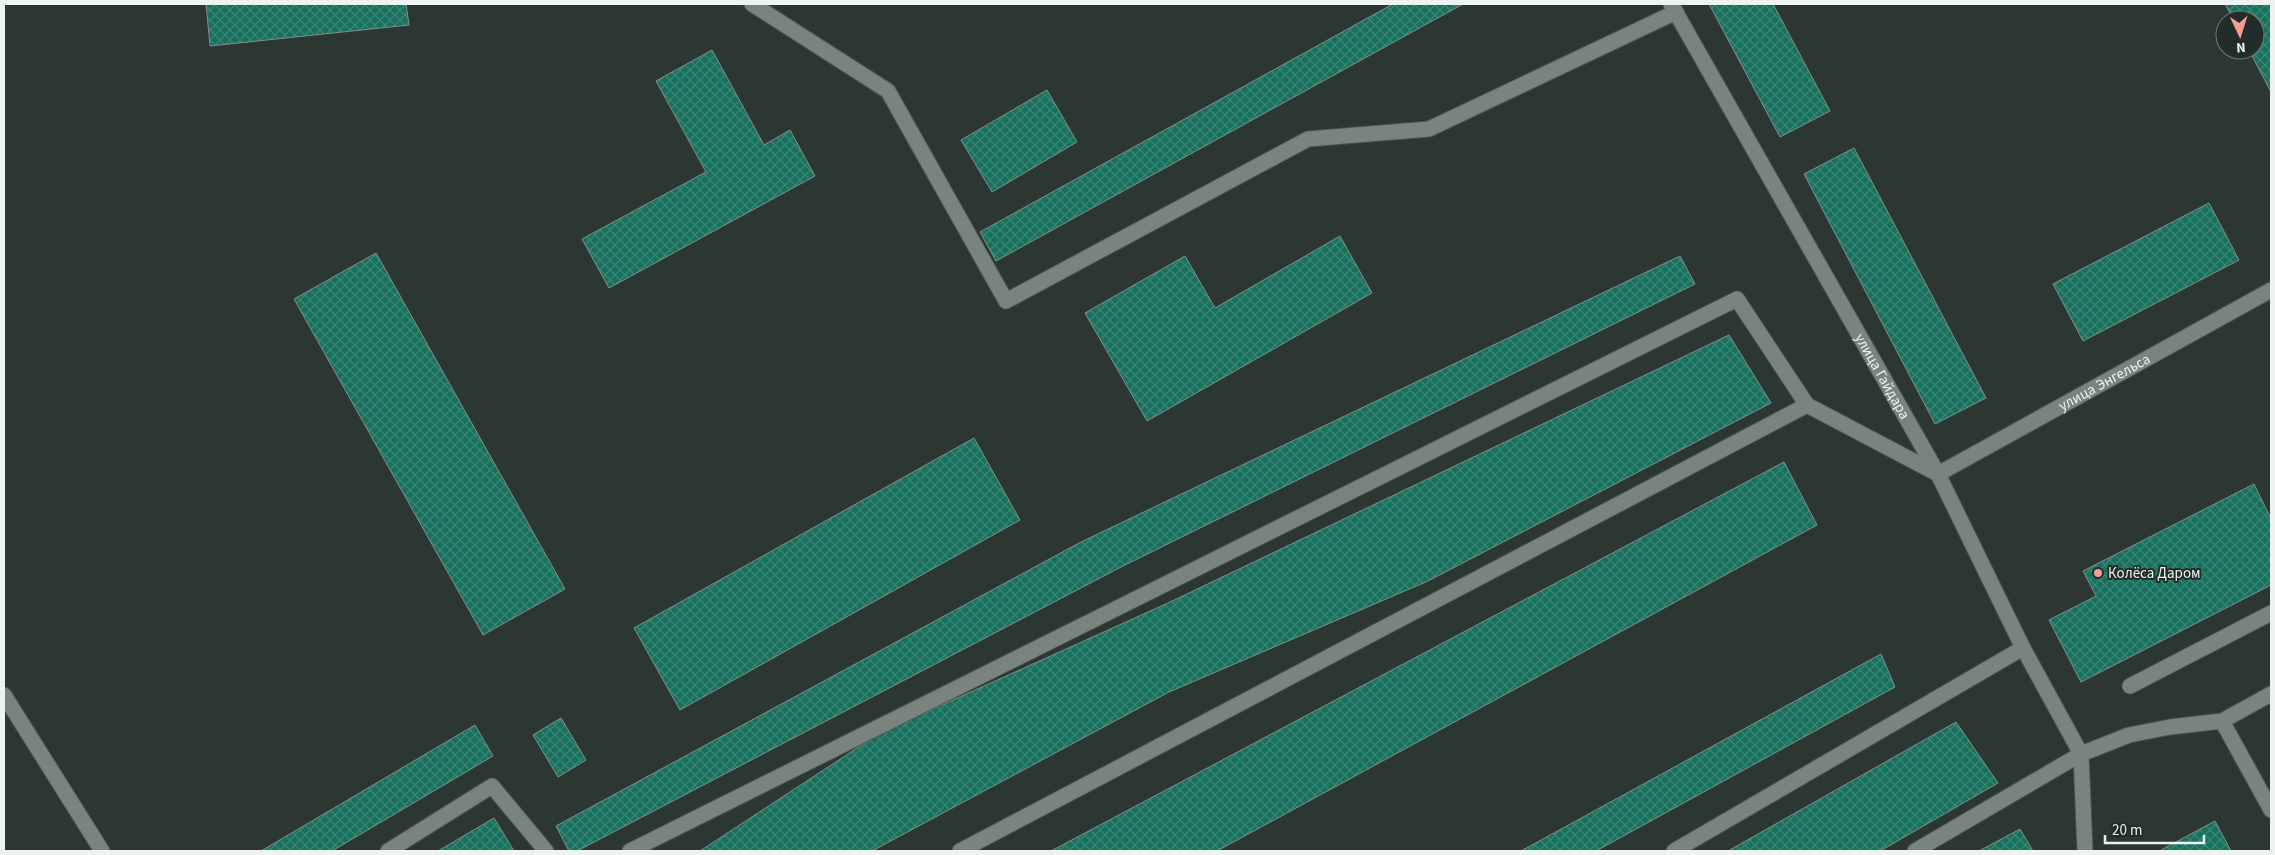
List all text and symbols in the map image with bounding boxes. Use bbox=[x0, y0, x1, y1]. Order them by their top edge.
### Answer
north arrow bbox=[2215, 10, 2265, 60]
text: N bbox=[2235, 37, 2246, 57]
street label: улица Гайдара bbox=[1849, 330, 1915, 423]
street label: улица Энгельса bbox=[2055, 349, 2154, 416]
place label: Колёса Даром bbox=[2108, 563, 2201, 584]
marker: Колёса Даром bbox=[2092, 567, 2104, 579]
scale bar bbox=[2105, 812, 2204, 844]
text: 20 m bbox=[2112, 820, 2142, 841]

